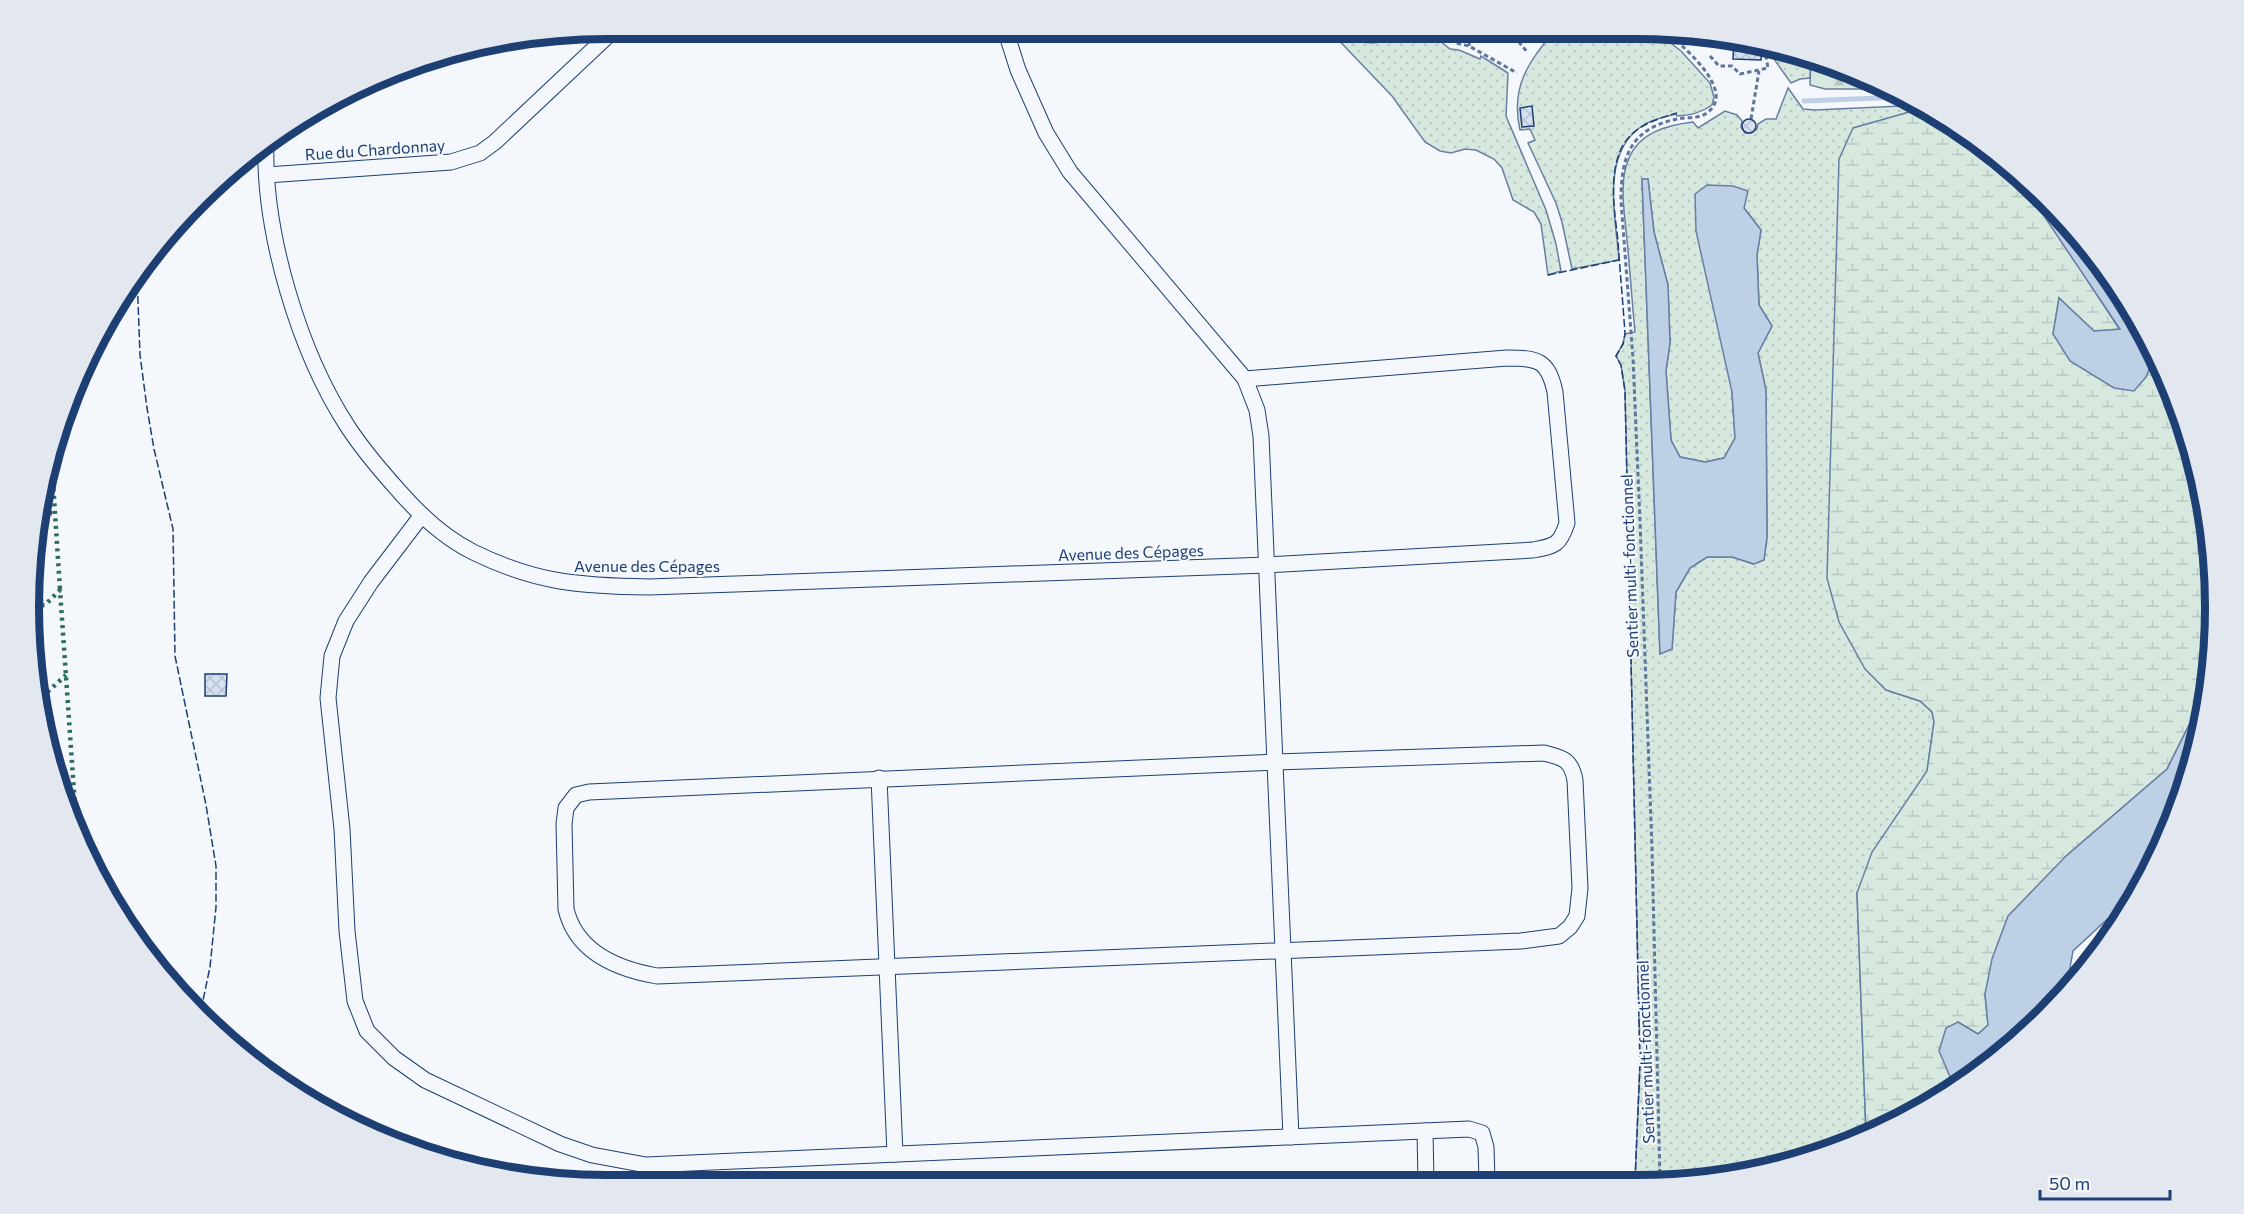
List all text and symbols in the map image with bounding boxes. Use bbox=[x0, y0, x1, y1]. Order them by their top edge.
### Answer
street label: Rue du Chardonnay bbox=[304, 135, 446, 163]
street label: Sentier multi-fonctionnel bbox=[1616, 474, 1642, 658]
street label: Avenue des Cépages bbox=[1058, 540, 1204, 564]
street label: Avenue des Cépages bbox=[574, 556, 720, 575]
street label: Sentier multi-fonctionnel bbox=[1632, 960, 1658, 1144]
scale bar bbox=[2040, 1163, 2170, 1201]
text: 50 m bbox=[2049, 1172, 2090, 1194]

